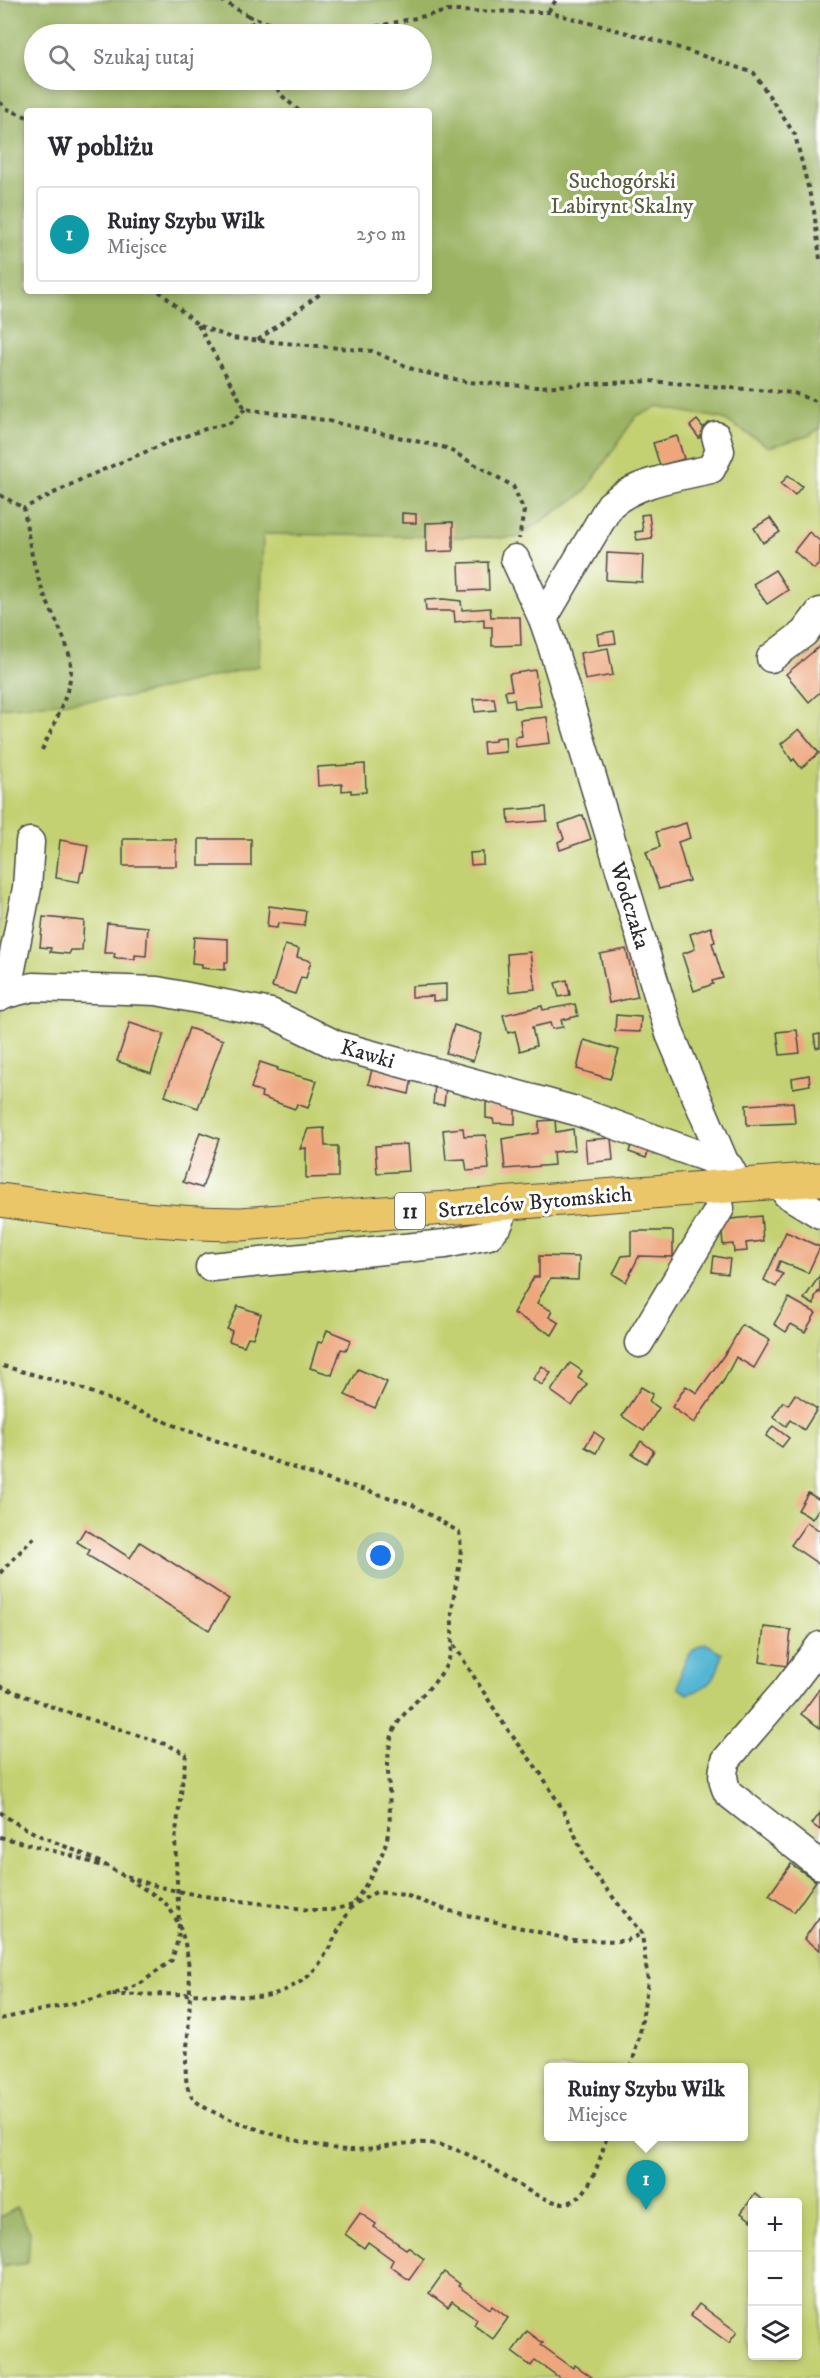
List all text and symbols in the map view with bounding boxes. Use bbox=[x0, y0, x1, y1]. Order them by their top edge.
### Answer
search box bbox=[24, 24, 432, 90]
icon: search bbox=[45, 41, 78, 74]
text: Szukaj tutaj bbox=[93, 44, 194, 71]
text: W pobliżu bbox=[48, 131, 153, 164]
park label: Suchogórski Labirynt Skalny bbox=[550, 168, 694, 220]
text: Ruiny Szybu Wilk bbox=[107, 208, 265, 235]
text: 1 bbox=[66, 222, 73, 247]
text: 250 m bbox=[356, 222, 406, 247]
text: Miejsce bbox=[107, 235, 167, 260]
street label: Wodczaka bbox=[603, 858, 656, 953]
street label: Kawki bbox=[337, 1034, 398, 1075]
street label: Strzelców Bytomskich bbox=[437, 1181, 634, 1224]
road number: 11 bbox=[395, 1193, 425, 1229]
your location bbox=[366, 1541, 395, 1570]
popup bbox=[544, 2063, 748, 2141]
text: Ruiny Szybu Wilk bbox=[567, 2076, 725, 2103]
text: Miejsce bbox=[567, 2103, 627, 2128]
pin: 1 bbox=[626, 2160, 666, 2210]
map controls bbox=[748, 2198, 802, 2360]
button: + bbox=[748, 2198, 802, 2252]
button: − bbox=[748, 2252, 802, 2306]
button: layers bbox=[748, 2306, 802, 2360]

